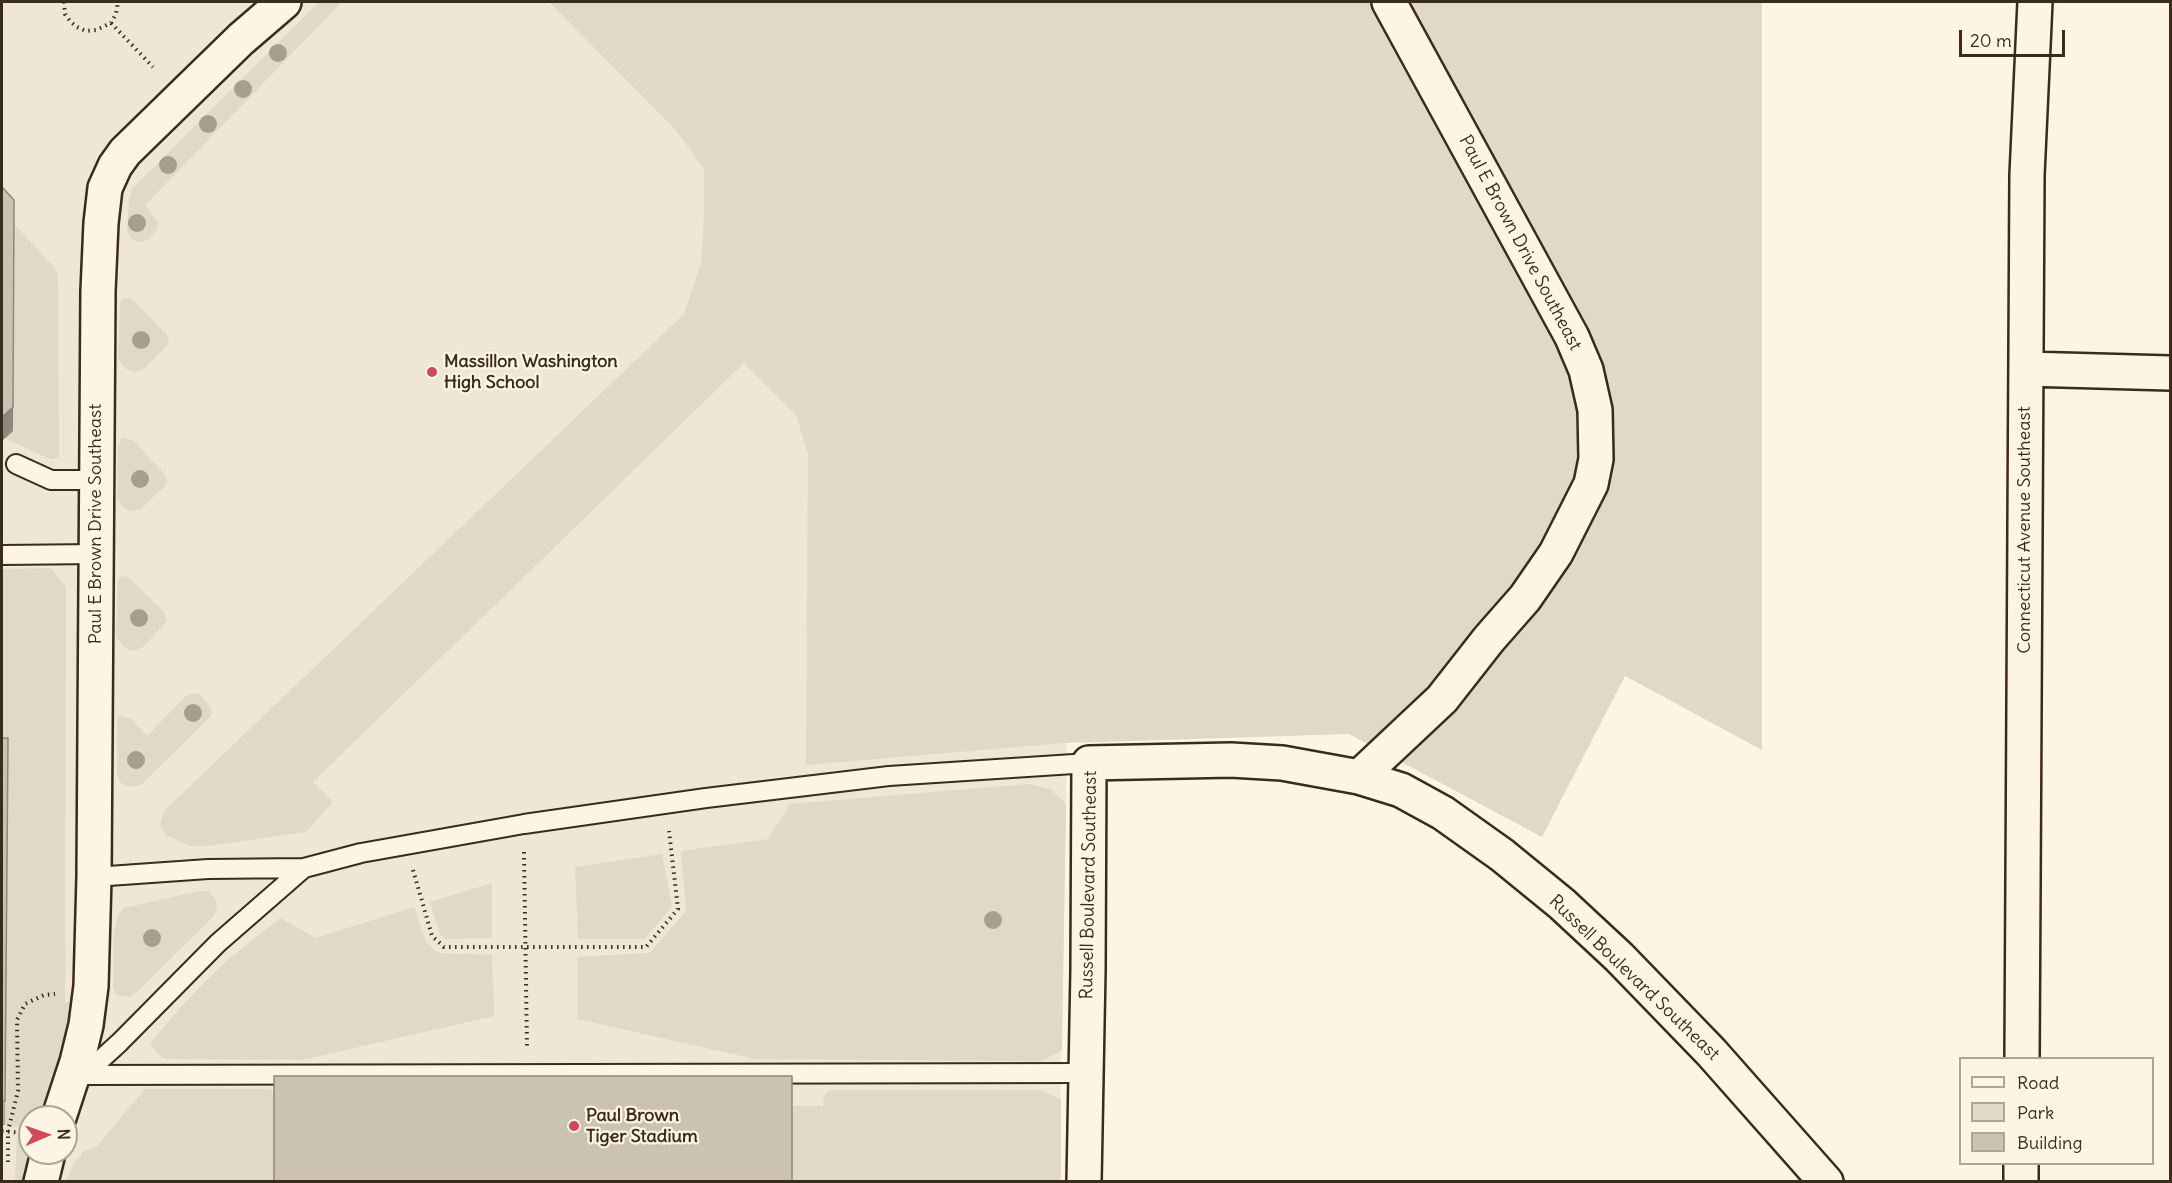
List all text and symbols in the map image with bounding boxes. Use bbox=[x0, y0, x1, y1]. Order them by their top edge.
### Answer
scale bar bbox=[1962, 18, 2068, 56]
text: 20 m bbox=[1970, 29, 2012, 52]
street label: Paul E Brown Drive Southeast bbox=[1454, 132, 1586, 354]
place label: Massillon Washington High School bbox=[444, 351, 618, 394]
marker: Massillon Washington High School bbox=[425, 365, 439, 379]
street label: Paul E Brown Drive Southeast bbox=[85, 404, 107, 644]
street label: Connecticut Avenue Southeast bbox=[2014, 406, 2036, 654]
street label: Russell Boulevard Southeast bbox=[1076, 770, 1102, 1000]
street label: Russell Boulevard Southeast bbox=[1544, 891, 1724, 1065]
legend bbox=[1959, 1057, 2154, 1165]
text: Road bbox=[2017, 1071, 2059, 1094]
text: Park bbox=[2017, 1101, 2054, 1124]
north arrow bbox=[18, 1105, 78, 1165]
place label: Paul Brown Tiger Stadium bbox=[586, 1105, 698, 1148]
marker: Paul Brown Tiger Stadium bbox=[567, 1119, 581, 1133]
text: N bbox=[54, 1129, 74, 1140]
text: Building bbox=[2017, 1131, 2082, 1154]

